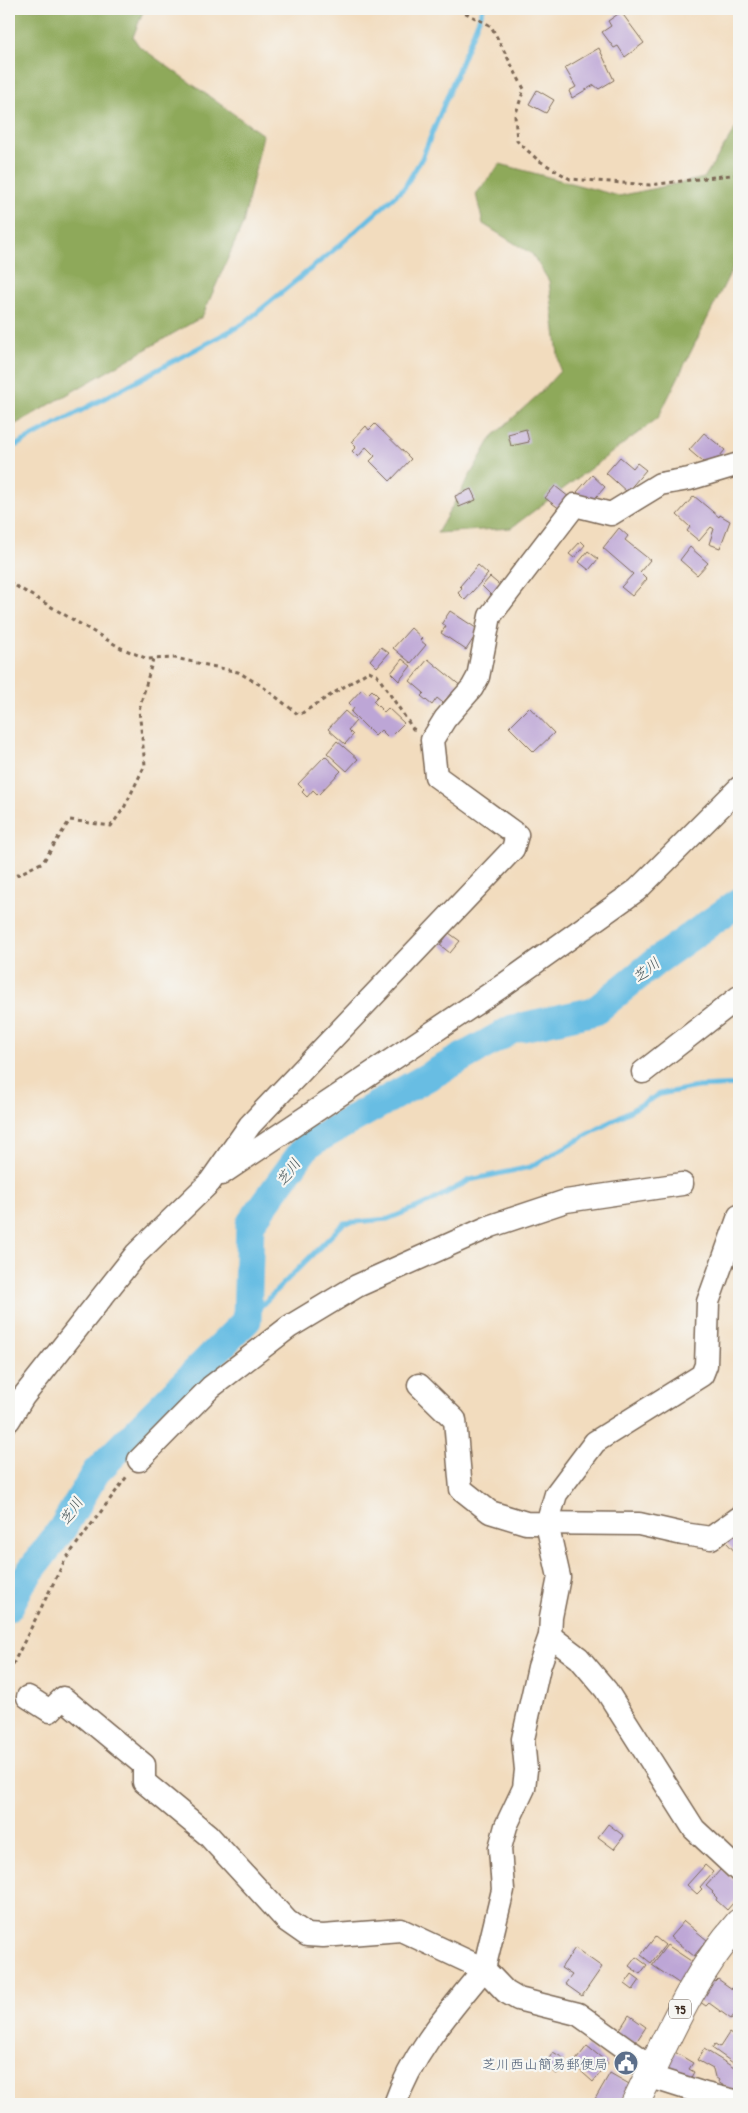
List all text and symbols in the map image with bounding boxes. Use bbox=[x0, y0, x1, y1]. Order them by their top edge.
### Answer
water label: 芝川 bbox=[628, 952, 664, 988]
water label: 芝川 bbox=[271, 1154, 305, 1190]
water label: 芝川 bbox=[54, 1493, 88, 1529]
road number: 75 bbox=[669, 2000, 691, 2018]
public building icon: 芝川西山簡易郵便局 bbox=[613, 2050, 639, 2076]
place label: 芝川西山簡易郵便局 bbox=[482, 2054, 608, 2073]

